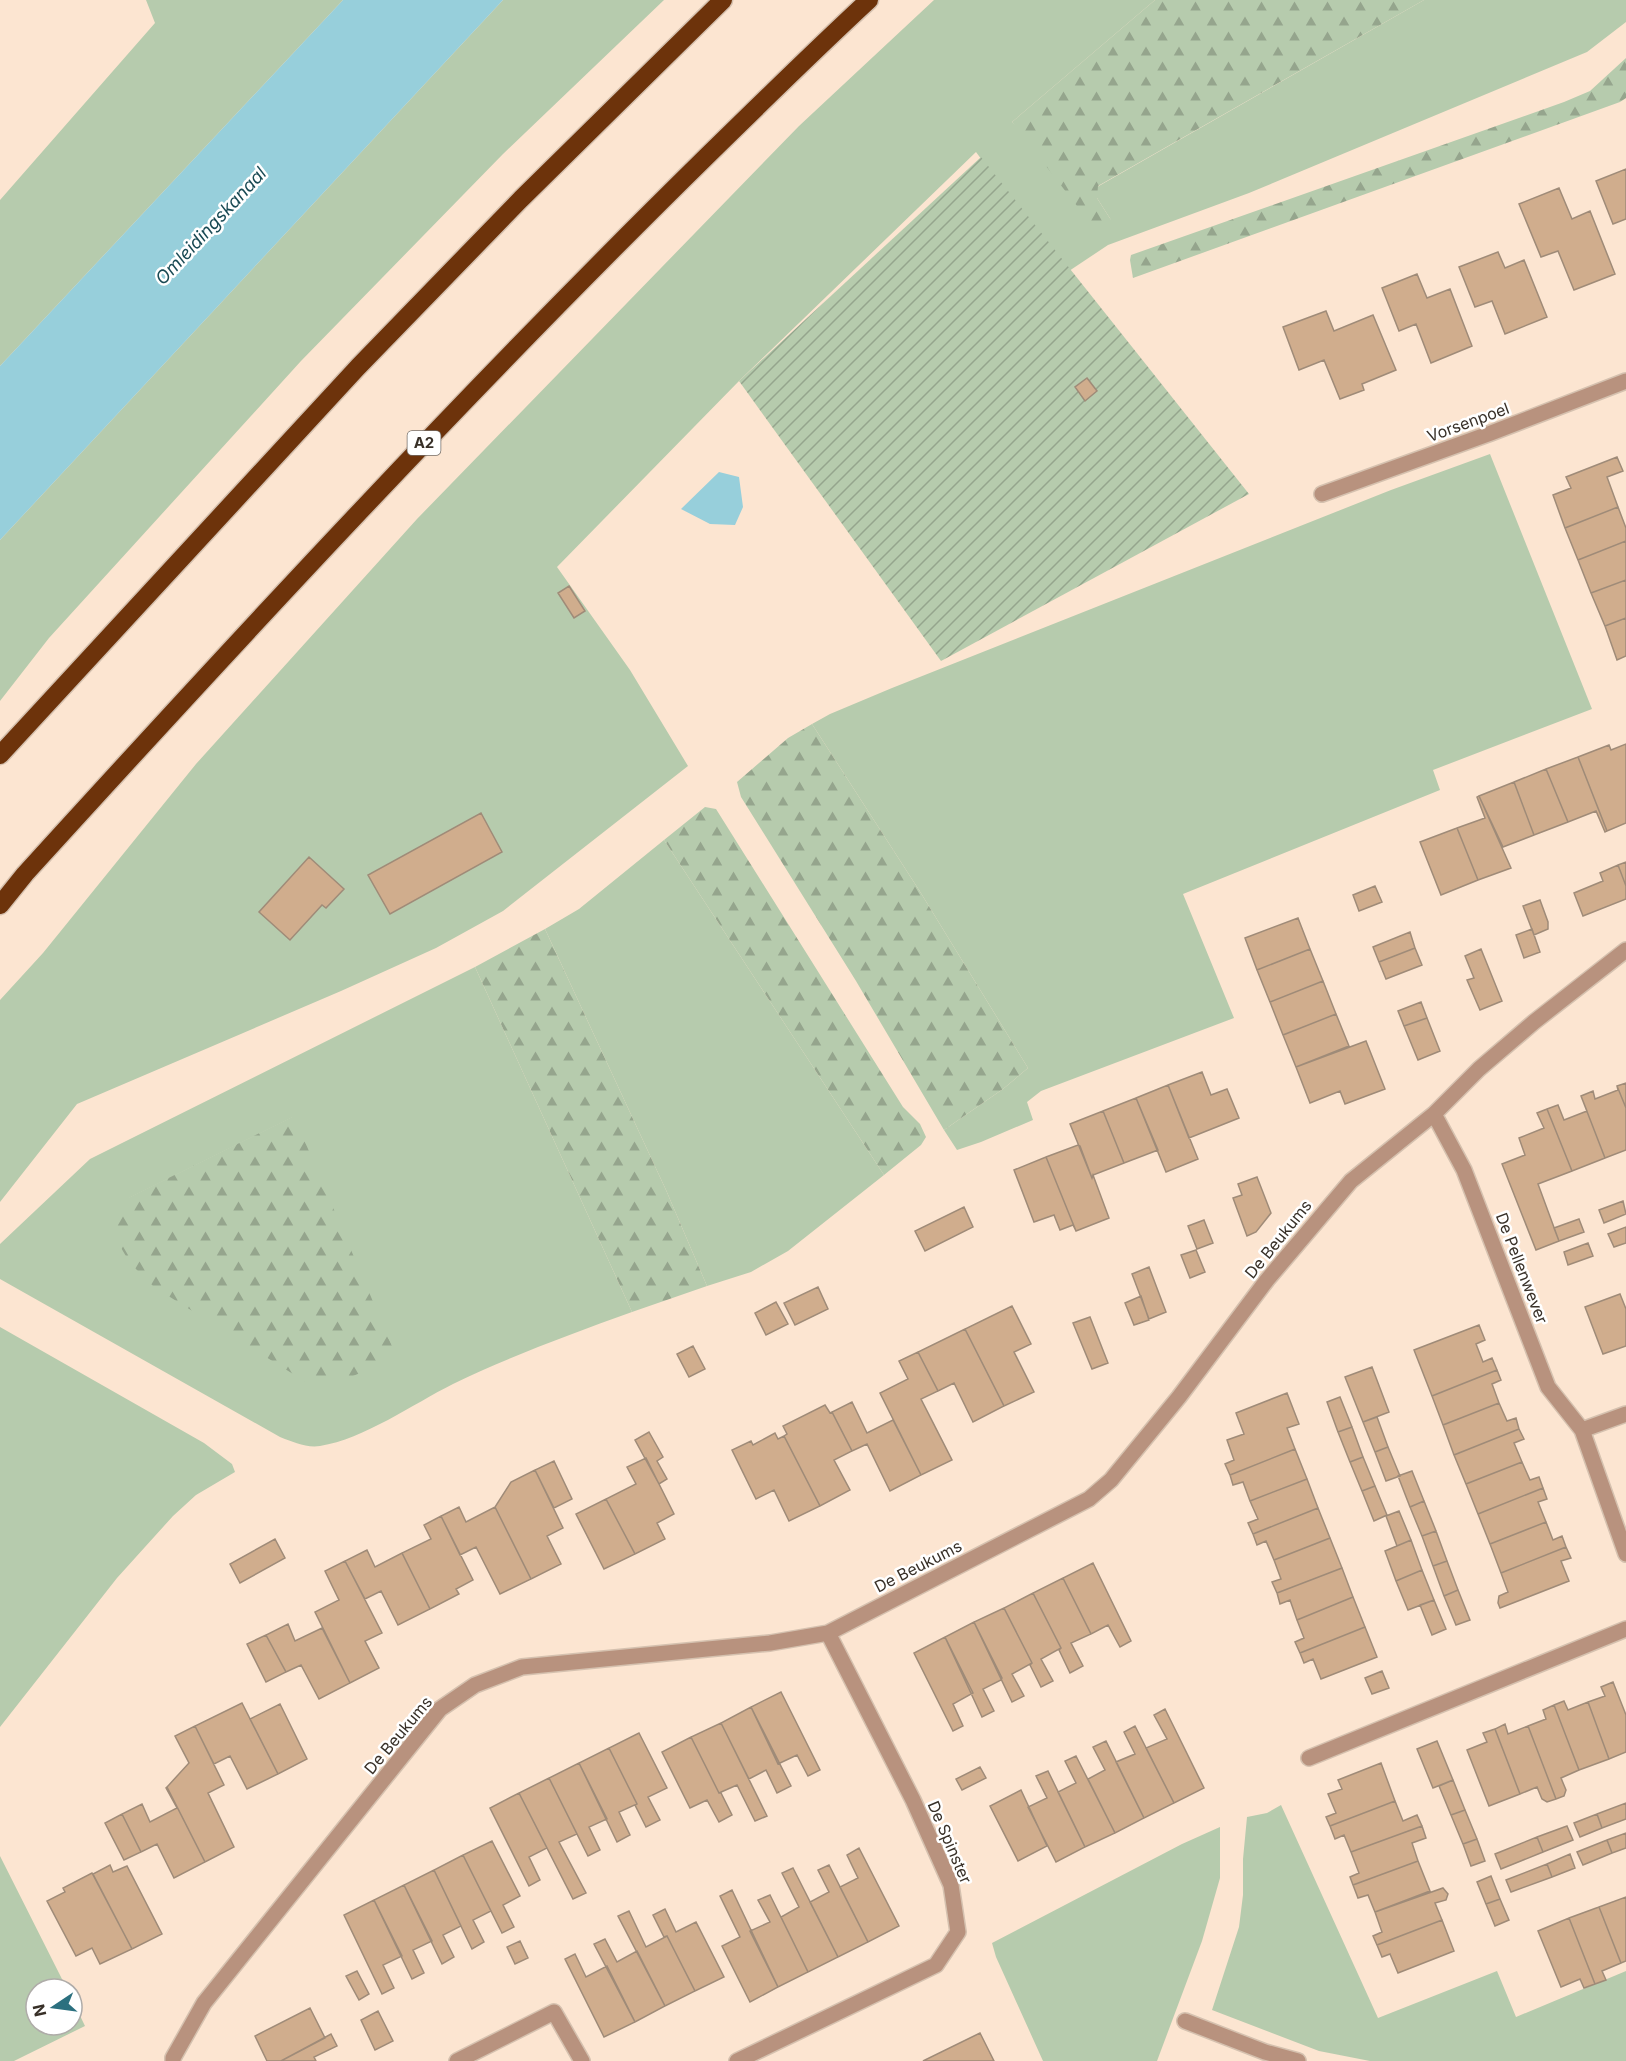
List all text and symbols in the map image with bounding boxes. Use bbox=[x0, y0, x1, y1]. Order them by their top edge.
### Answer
water label: Omleidingskanaal bbox=[151, 162, 271, 289]
street label: Vorsenpoel bbox=[1424, 398, 1512, 446]
road number: A2 bbox=[408, 431, 440, 455]
street label: De Beukums bbox=[1240, 1196, 1316, 1282]
street label: De Pellenwever bbox=[1492, 1210, 1552, 1326]
street label: De Beukums bbox=[871, 1535, 965, 1597]
street label: De Beukums bbox=[360, 1692, 436, 1778]
street label: De Spinster bbox=[924, 1798, 976, 1886]
north arrow bbox=[24, 1977, 84, 2037]
text: N bbox=[28, 2002, 51, 2019]

